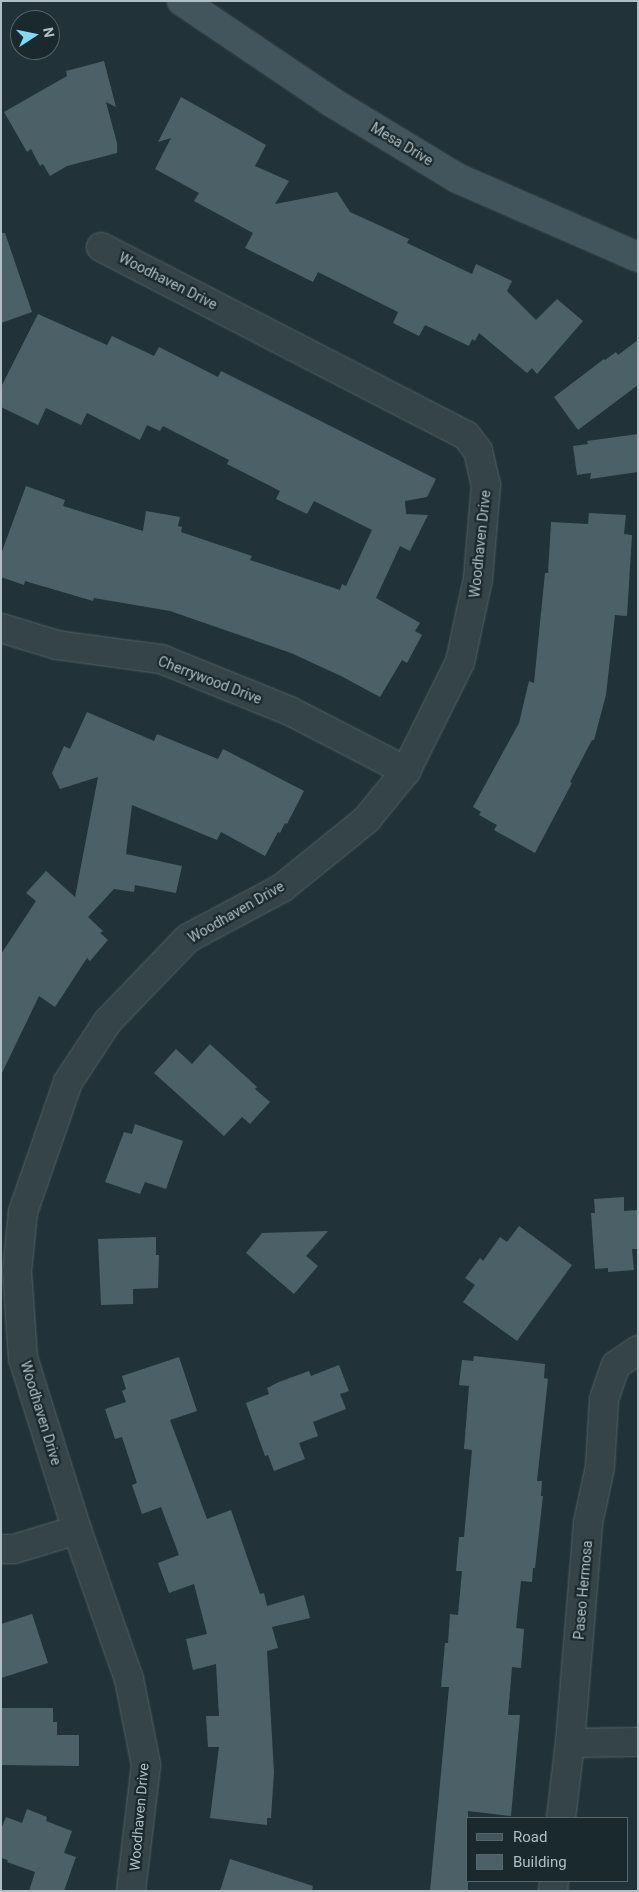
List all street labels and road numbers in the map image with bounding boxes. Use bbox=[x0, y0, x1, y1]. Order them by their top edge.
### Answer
street label: Mesa Drive bbox=[368, 119, 436, 169]
street label: Woodhaven Drive bbox=[116, 249, 220, 313]
street label: Woodhaven Drive bbox=[466, 489, 494, 599]
street label: Cherrywood Drive bbox=[156, 652, 264, 708]
street label: Woodhaven Drive bbox=[185, 878, 287, 946]
street label: Woodhaven Drive bbox=[17, 1359, 65, 1467]
street label: Paseo Hermosa bbox=[570, 1540, 596, 1640]
street label: Woodhaven Drive bbox=[126, 1762, 152, 1872]

